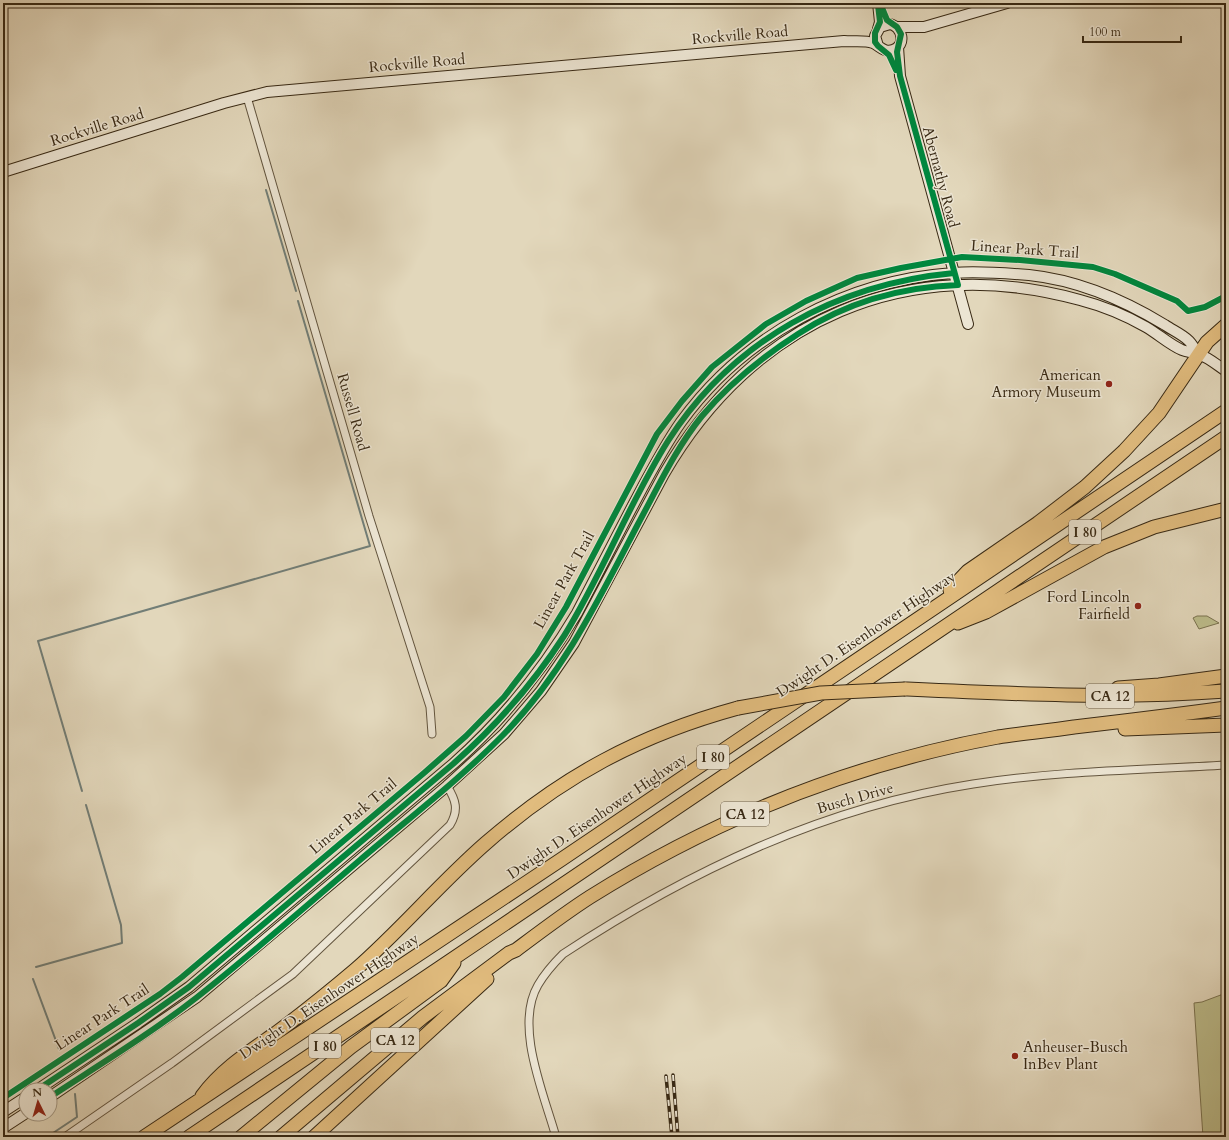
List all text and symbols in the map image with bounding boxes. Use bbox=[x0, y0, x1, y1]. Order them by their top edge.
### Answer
scale bar bbox=[1083, 18, 1181, 44]
street label: Rockville Road bbox=[691, 21, 789, 49]
text: 100 m bbox=[1089, 24, 1122, 40]
street label: Rockville Road bbox=[368, 49, 466, 77]
street label: Rockville Road bbox=[48, 103, 146, 151]
street label: Abernathy Road bbox=[918, 124, 964, 230]
street label: Linear Park Trail bbox=[970, 235, 1080, 263]
place label: American Armory Museum bbox=[992, 365, 1101, 402]
street label: Russell Road bbox=[332, 371, 374, 453]
marker: American Armory Museum bbox=[1104, 379, 1114, 389]
road number: I 80 bbox=[1069, 520, 1101, 544]
street label: Linear Park Trail bbox=[529, 528, 599, 632]
street label: Dwight D. Eisenhower Highway bbox=[772, 566, 960, 702]
place label: Ford Lincoln Fairfield bbox=[1047, 587, 1130, 624]
marker: Ford Lincoln Fairfield bbox=[1133, 601, 1143, 611]
road number: CA 12 bbox=[1086, 684, 1134, 708]
road number: I 80 bbox=[697, 745, 729, 769]
street label: Dwight D. Eisenhower Highway bbox=[503, 748, 691, 884]
street label: Linear Park Trail bbox=[305, 773, 401, 859]
street label: Busch Drive bbox=[814, 777, 896, 818]
road number: CA 12 bbox=[721, 802, 769, 826]
street label: Dwight D. Eisenhower Highway bbox=[235, 928, 423, 1064]
street label: Linear Park Trail bbox=[51, 979, 153, 1055]
road number: CA 12 bbox=[371, 1028, 419, 1052]
road number: I 80 bbox=[309, 1034, 341, 1058]
place label: Anheuser-Busch InBev Plant bbox=[1023, 1037, 1129, 1074]
marker: Anheuser-Busch InBev Plant bbox=[1010, 1051, 1020, 1061]
north arrow bbox=[18, 1082, 58, 1122]
text: N bbox=[32, 1085, 43, 1100]

